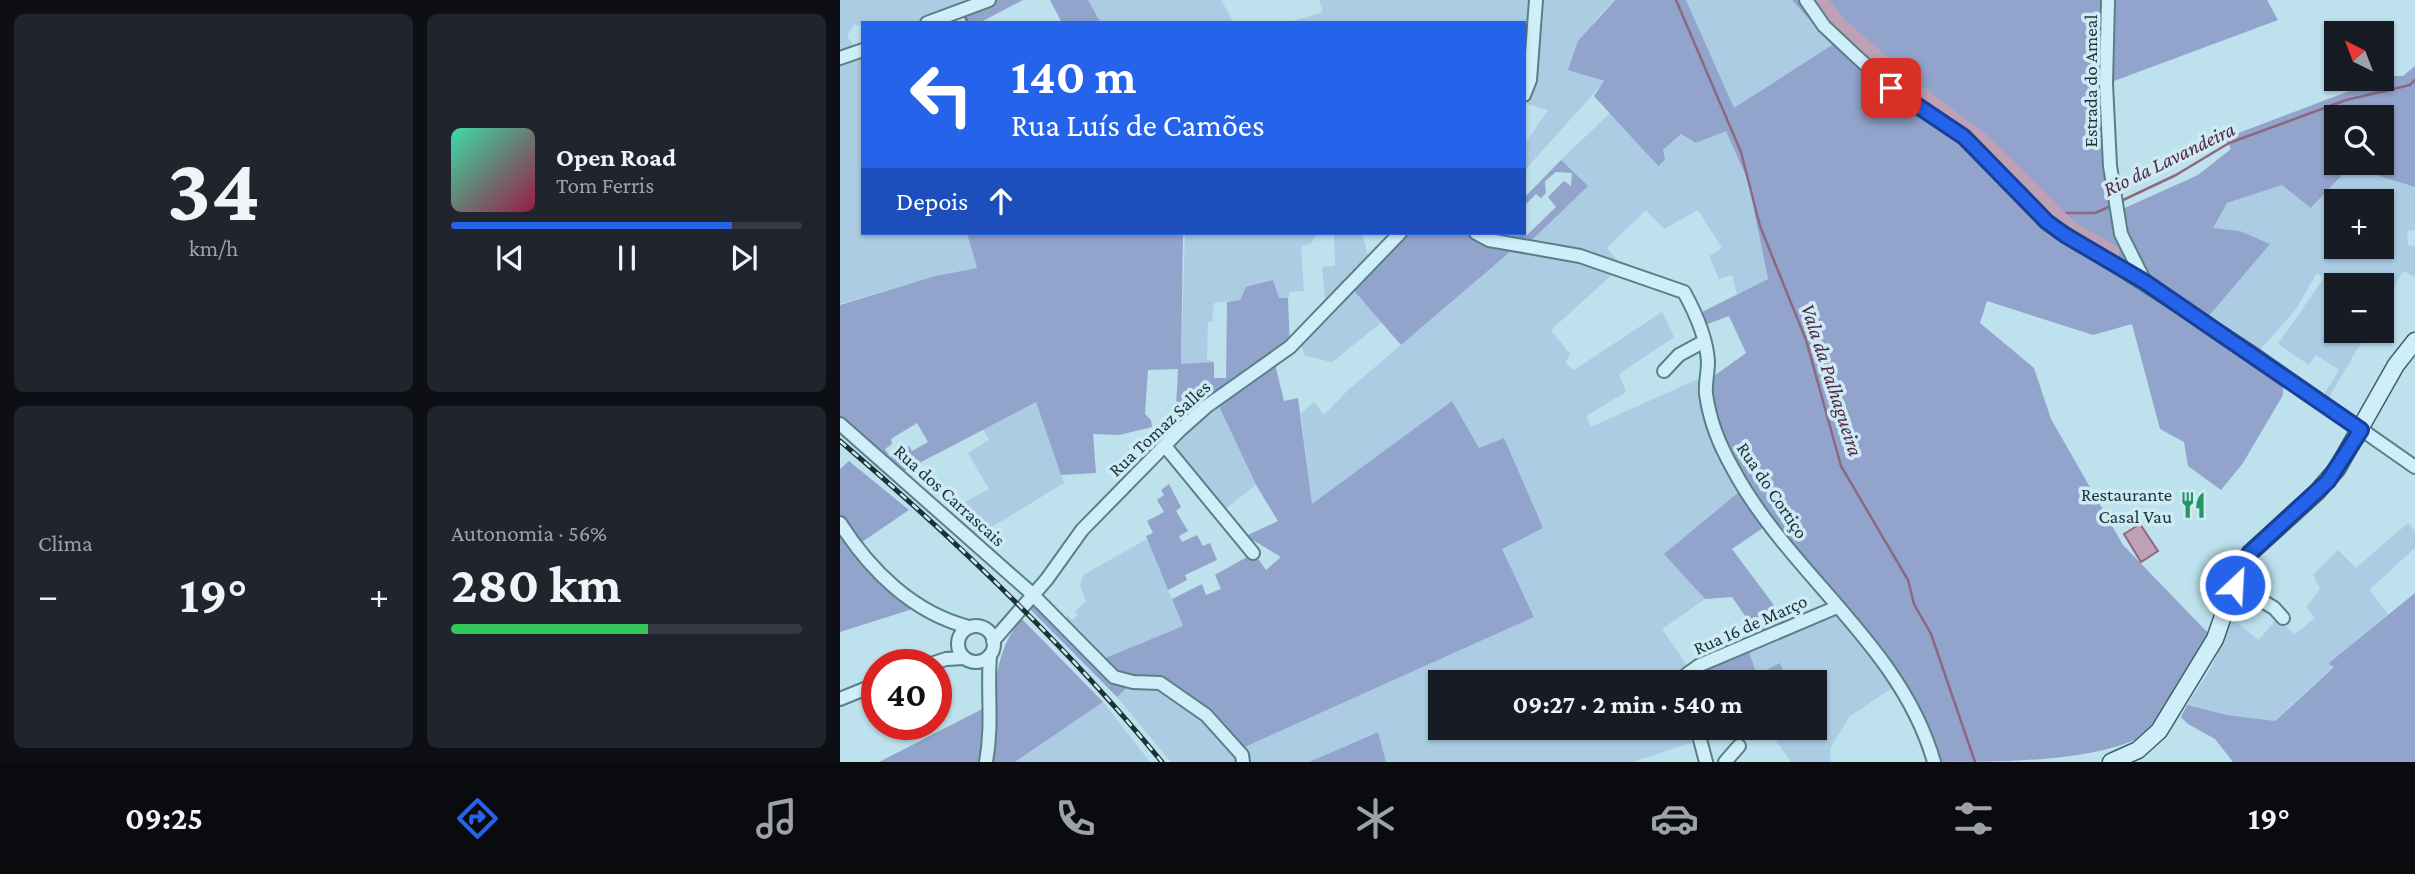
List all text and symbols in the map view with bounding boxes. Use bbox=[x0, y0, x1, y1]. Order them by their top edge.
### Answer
street label: Estrada do Ameal bbox=[2080, 15, 2101, 147]
north arrow bbox=[2324, 21, 2394, 91]
map controls bbox=[2324, 21, 2394, 343]
icon: left bbox=[896, 49, 987, 140]
text: 140 m bbox=[1011, 49, 1136, 104]
pin bbox=[1861, 58, 1921, 118]
icon: arrive bbox=[1872, 69, 1910, 107]
button: search bbox=[2324, 105, 2394, 175]
text: Rua Luís de Camões bbox=[1011, 107, 1264, 143]
water label: Rio da Lavandeira bbox=[2099, 117, 2239, 201]
text: 34 bbox=[167, 138, 260, 240]
text: Open Road bbox=[556, 143, 676, 172]
text: Tom Ferris bbox=[556, 172, 654, 198]
icon: ahead bbox=[982, 182, 1020, 220]
text: Depois bbox=[896, 187, 968, 216]
button: + bbox=[2324, 189, 2394, 259]
text: km/h bbox=[189, 235, 238, 261]
icon: previous bbox=[491, 239, 529, 277]
icon: pause bbox=[608, 239, 646, 277]
icon: next bbox=[725, 239, 763, 277]
button: − bbox=[2324, 273, 2394, 343]
water label: Vala da Palhagueira bbox=[1796, 301, 1868, 459]
street label: Rua Tomaz Salles bbox=[1104, 376, 1214, 481]
street label: Rua do Cortiço bbox=[1733, 438, 1812, 542]
street label: Rua dos Carrascais bbox=[890, 440, 1009, 551]
place label: Restaurante Casal Vau bbox=[2081, 484, 2172, 527]
restaurant icon: Restaurante Casal Vau bbox=[2178, 490, 2208, 520]
text: Autonomia · 56% bbox=[451, 520, 607, 546]
text: Clima bbox=[38, 530, 93, 556]
position arrow bbox=[2198, 548, 2272, 622]
text: 280 km bbox=[451, 555, 622, 613]
text: 19° bbox=[179, 565, 248, 623]
text: − bbox=[38, 574, 58, 616]
text: + bbox=[369, 574, 389, 616]
street label: Rua 16 de Março bbox=[1690, 590, 1810, 659]
speed limit sign: 40 bbox=[861, 649, 952, 740]
text: 09:27 · 2 min · 540 m bbox=[1513, 690, 1742, 719]
icon: directions bbox=[453, 794, 502, 843]
icon: music bbox=[752, 794, 801, 843]
icon: phone bbox=[1051, 794, 1100, 843]
icon: climate bbox=[1351, 794, 1400, 843]
icon: car bbox=[1650, 794, 1699, 843]
icon: filters bbox=[1949, 794, 1998, 843]
text: 09:25 bbox=[125, 800, 203, 836]
text: 19° bbox=[2248, 800, 2290, 836]

